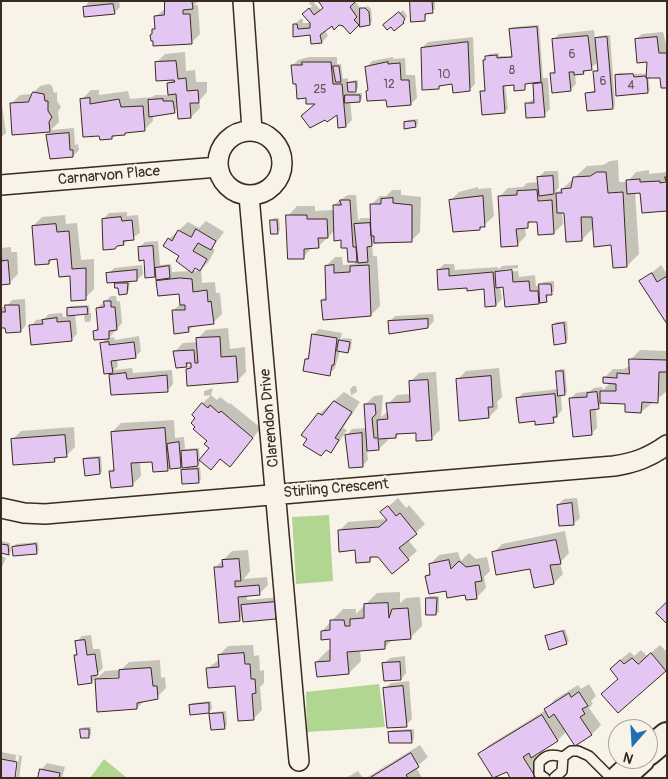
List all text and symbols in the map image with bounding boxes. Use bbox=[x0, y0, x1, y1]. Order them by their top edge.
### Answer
house number: 6 bbox=[569, 48, 575, 62]
house number: 8 bbox=[509, 64, 515, 78]
house number: 10 bbox=[438, 68, 450, 82]
house number: 6 bbox=[600, 75, 606, 89]
house number: 12 bbox=[383, 78, 395, 92]
house number: 4 bbox=[628, 79, 634, 93]
house number: 25 bbox=[313, 83, 327, 97]
street label: Carnarvon Place bbox=[57, 163, 161, 189]
street label: Clarendon Drive bbox=[257, 368, 283, 468]
street label: Stirling Crescent bbox=[283, 475, 389, 503]
north arrow bbox=[608, 719, 658, 769]
text: N bbox=[621, 748, 636, 767]

